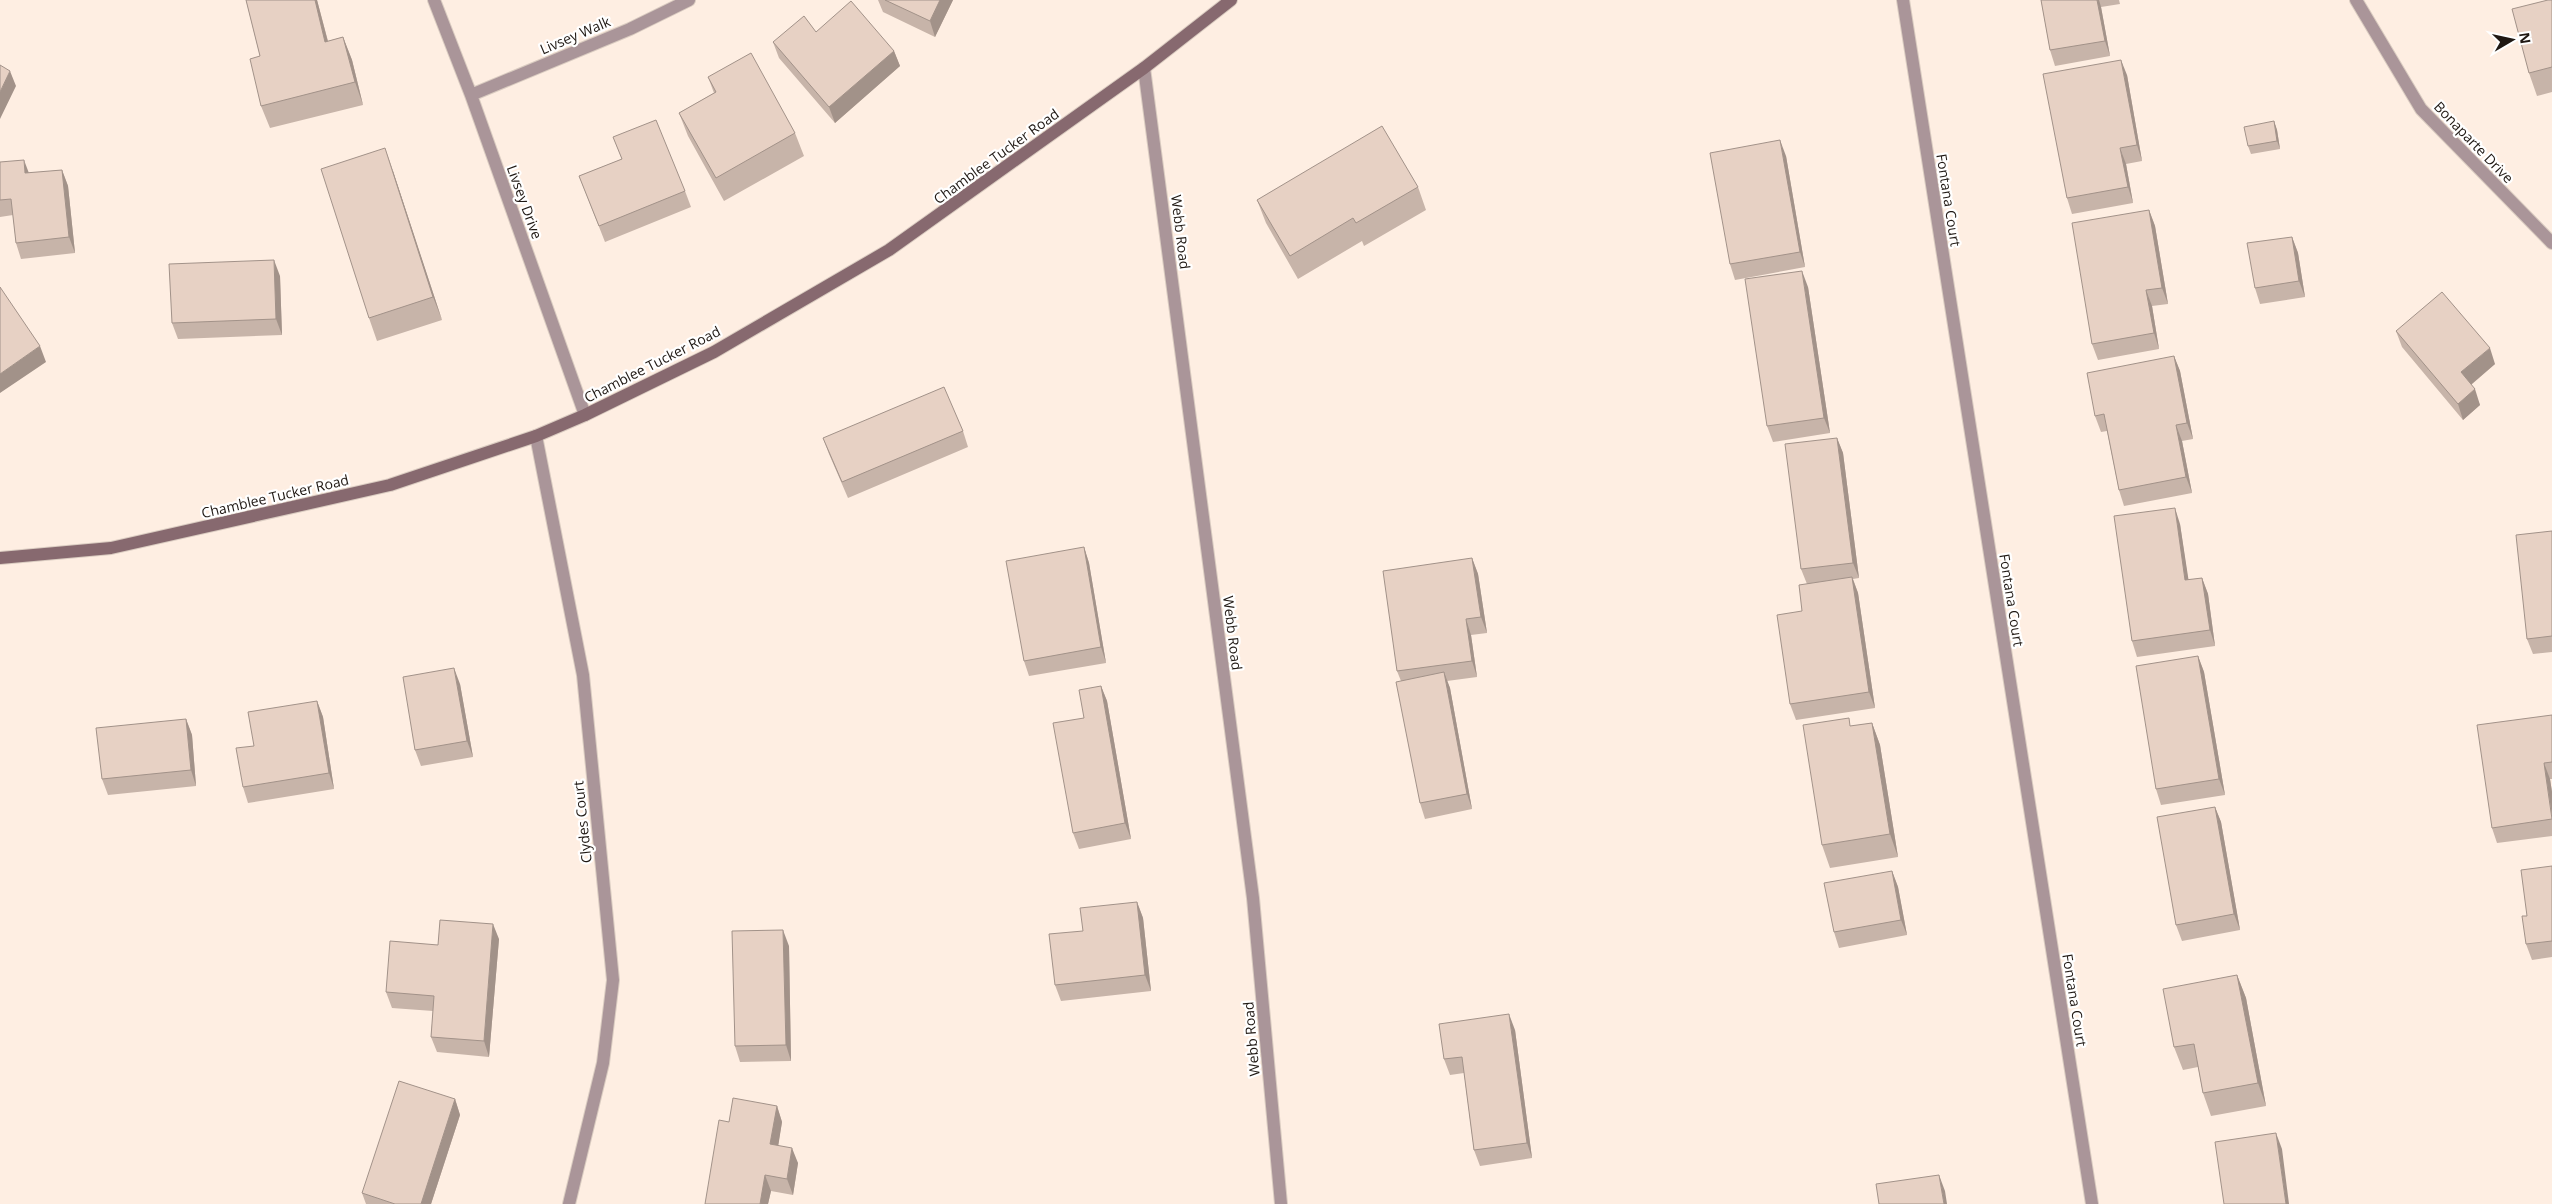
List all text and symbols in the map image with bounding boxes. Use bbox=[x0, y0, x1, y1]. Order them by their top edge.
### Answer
street label: Livsey Walk bbox=[537, 11, 614, 58]
north arrow bbox=[2487, 15, 2537, 65]
text: N bbox=[2515, 31, 2536, 45]
street label: Bonaparte Drive bbox=[2430, 97, 2518, 187]
street label: Chamblee Tucker Road bbox=[929, 104, 1063, 208]
street label: Fontana Court bbox=[1932, 152, 1966, 248]
street label: Livsey Drive bbox=[503, 162, 547, 242]
street label: Webb Road bbox=[1167, 194, 1195, 270]
street label: Chamblee Tucker Road bbox=[581, 321, 723, 407]
street label: Chamblee Tucker Road bbox=[199, 470, 351, 522]
street label: Fontana Court bbox=[1995, 552, 2029, 648]
street label: Webb Road bbox=[1219, 595, 1247, 671]
street label: Clydes Court bbox=[568, 780, 596, 864]
street label: Fontana Court bbox=[2058, 952, 2092, 1048]
street label: Webb Road bbox=[1238, 1001, 1264, 1077]

